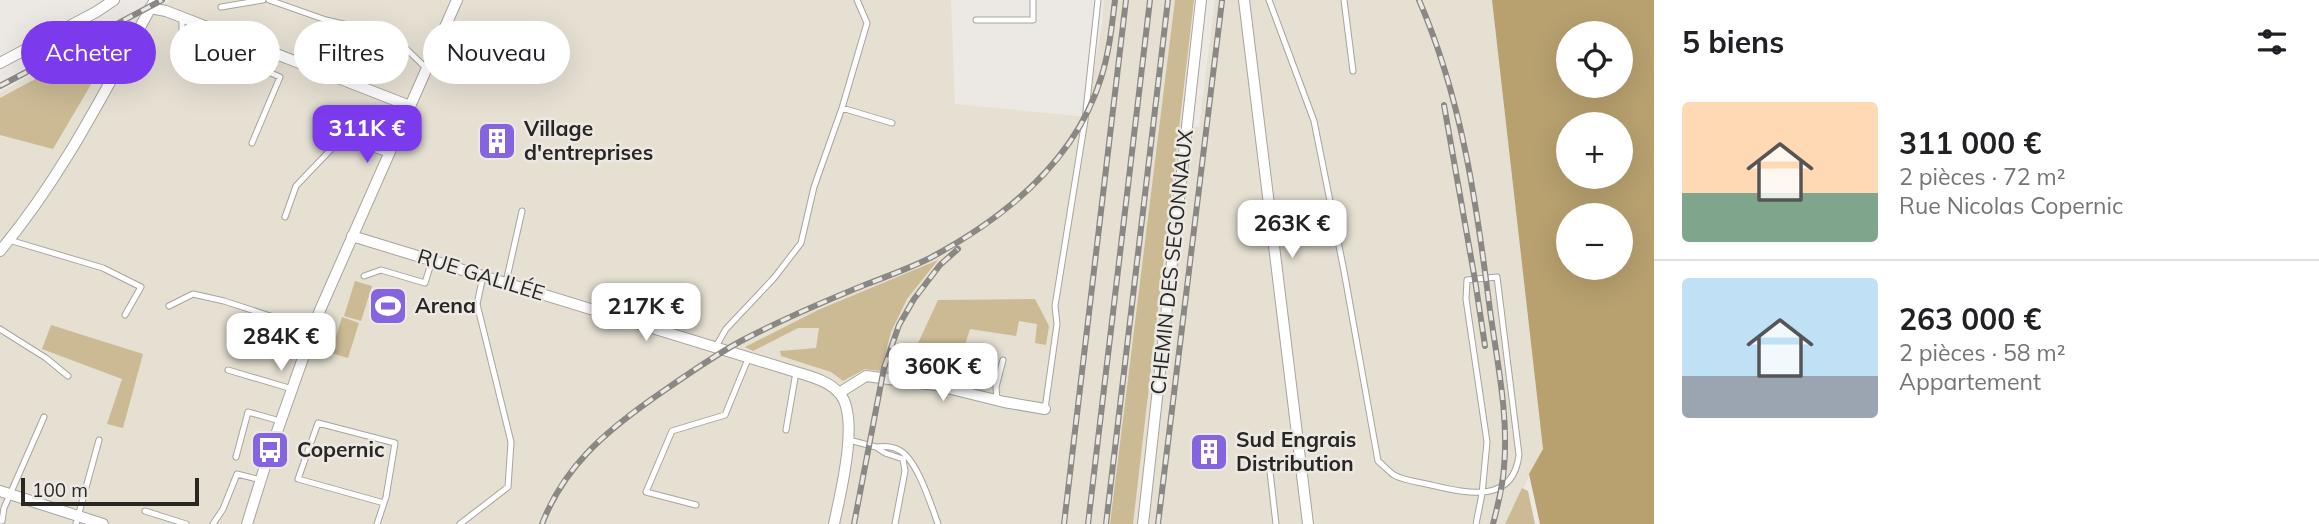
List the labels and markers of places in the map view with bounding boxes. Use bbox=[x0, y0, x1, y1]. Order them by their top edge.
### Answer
pin: 311K € bbox=[310, 106, 424, 165]
place label: Village d'entreprises bbox=[523, 115, 653, 165]
building icon: Village d'entreprises bbox=[476, 120, 518, 162]
pin: 263K € bbox=[1235, 201, 1349, 260]
pin: 217K € bbox=[589, 284, 703, 343]
sports icon: Arena bbox=[367, 285, 409, 327]
place label: Arena bbox=[415, 292, 476, 318]
pin: 284K € bbox=[224, 314, 338, 373]
pin: 360K € bbox=[886, 344, 1000, 403]
place label: Sud Engrais Distribution bbox=[1236, 426, 1356, 476]
bus stop icon: Copernic bbox=[249, 429, 291, 471]
building icon: Sud Engrais Distribution bbox=[1188, 431, 1230, 473]
place label: Copernic bbox=[297, 436, 385, 462]

